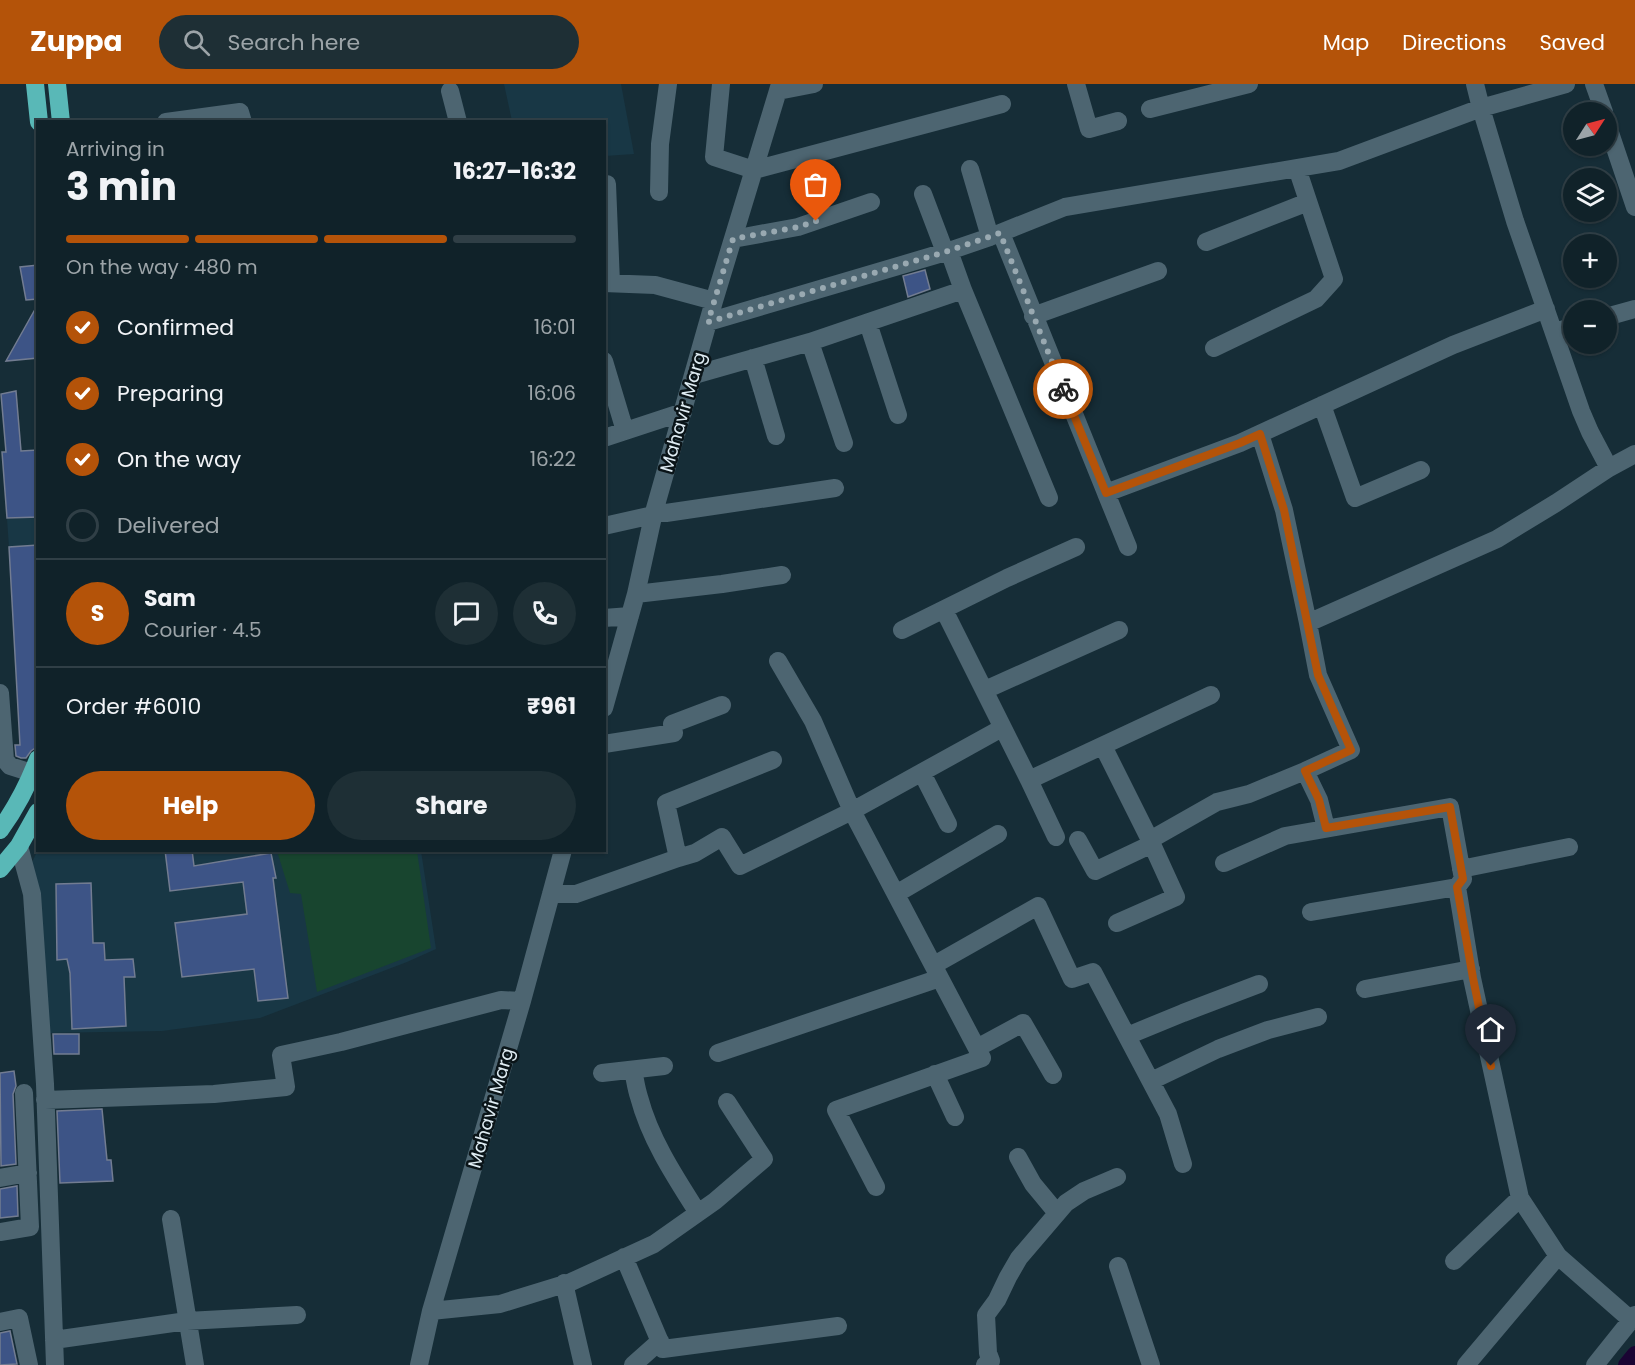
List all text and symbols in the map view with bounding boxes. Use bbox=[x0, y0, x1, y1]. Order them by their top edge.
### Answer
search box bbox=[159, 15, 579, 69]
text: Zuppa bbox=[30, 22, 123, 61]
icon: search bbox=[180, 26, 213, 59]
text: Search here bbox=[228, 27, 360, 58]
text: Map bbox=[1323, 28, 1369, 57]
text: Directions bbox=[1402, 28, 1506, 57]
text: Saved bbox=[1539, 28, 1605, 57]
north arrow bbox=[1563, 102, 1617, 156]
map controls bbox=[1563, 102, 1617, 354]
text: Arriving in bbox=[66, 135, 165, 163]
text: 16:27–16:32 bbox=[453, 156, 576, 187]
text: 3 min bbox=[66, 159, 177, 214]
pin bbox=[790, 159, 841, 221]
icon: bag bbox=[799, 168, 832, 201]
button: layers bbox=[1563, 168, 1617, 222]
button: + bbox=[1563, 234, 1617, 288]
text: On the way · 480 m bbox=[66, 253, 257, 281]
button: − bbox=[1563, 300, 1617, 354]
icon: check bbox=[66, 311, 99, 344]
text: Confirmed bbox=[117, 312, 234, 343]
text: 16:01 bbox=[534, 313, 576, 341]
street label: Mahavir Marg bbox=[653, 349, 712, 475]
courier bbox=[1033, 359, 1093, 419]
icon: bike bbox=[1047, 373, 1080, 406]
icon: check bbox=[66, 377, 99, 410]
text: Preparing bbox=[117, 378, 224, 409]
text: 16:06 bbox=[527, 379, 576, 407]
icon: check bbox=[66, 443, 99, 476]
text: On the way bbox=[117, 444, 241, 475]
text: 16:22 bbox=[530, 445, 576, 473]
text: Delivered bbox=[117, 510, 220, 541]
button: chat bbox=[435, 582, 498, 645]
button: phone bbox=[513, 582, 576, 645]
text: Sam bbox=[144, 583, 196, 614]
text: S bbox=[91, 598, 104, 629]
text: Courier · 4.5 bbox=[144, 616, 262, 644]
text: Order #6010 bbox=[66, 691, 201, 722]
text: ₹961 bbox=[527, 691, 576, 722]
button: Help bbox=[66, 771, 315, 840]
button: Share bbox=[327, 771, 576, 840]
pin bbox=[1465, 1004, 1516, 1066]
icon: home bbox=[1474, 1013, 1507, 1046]
street label: Mahavir Marg bbox=[461, 1045, 520, 1171]

